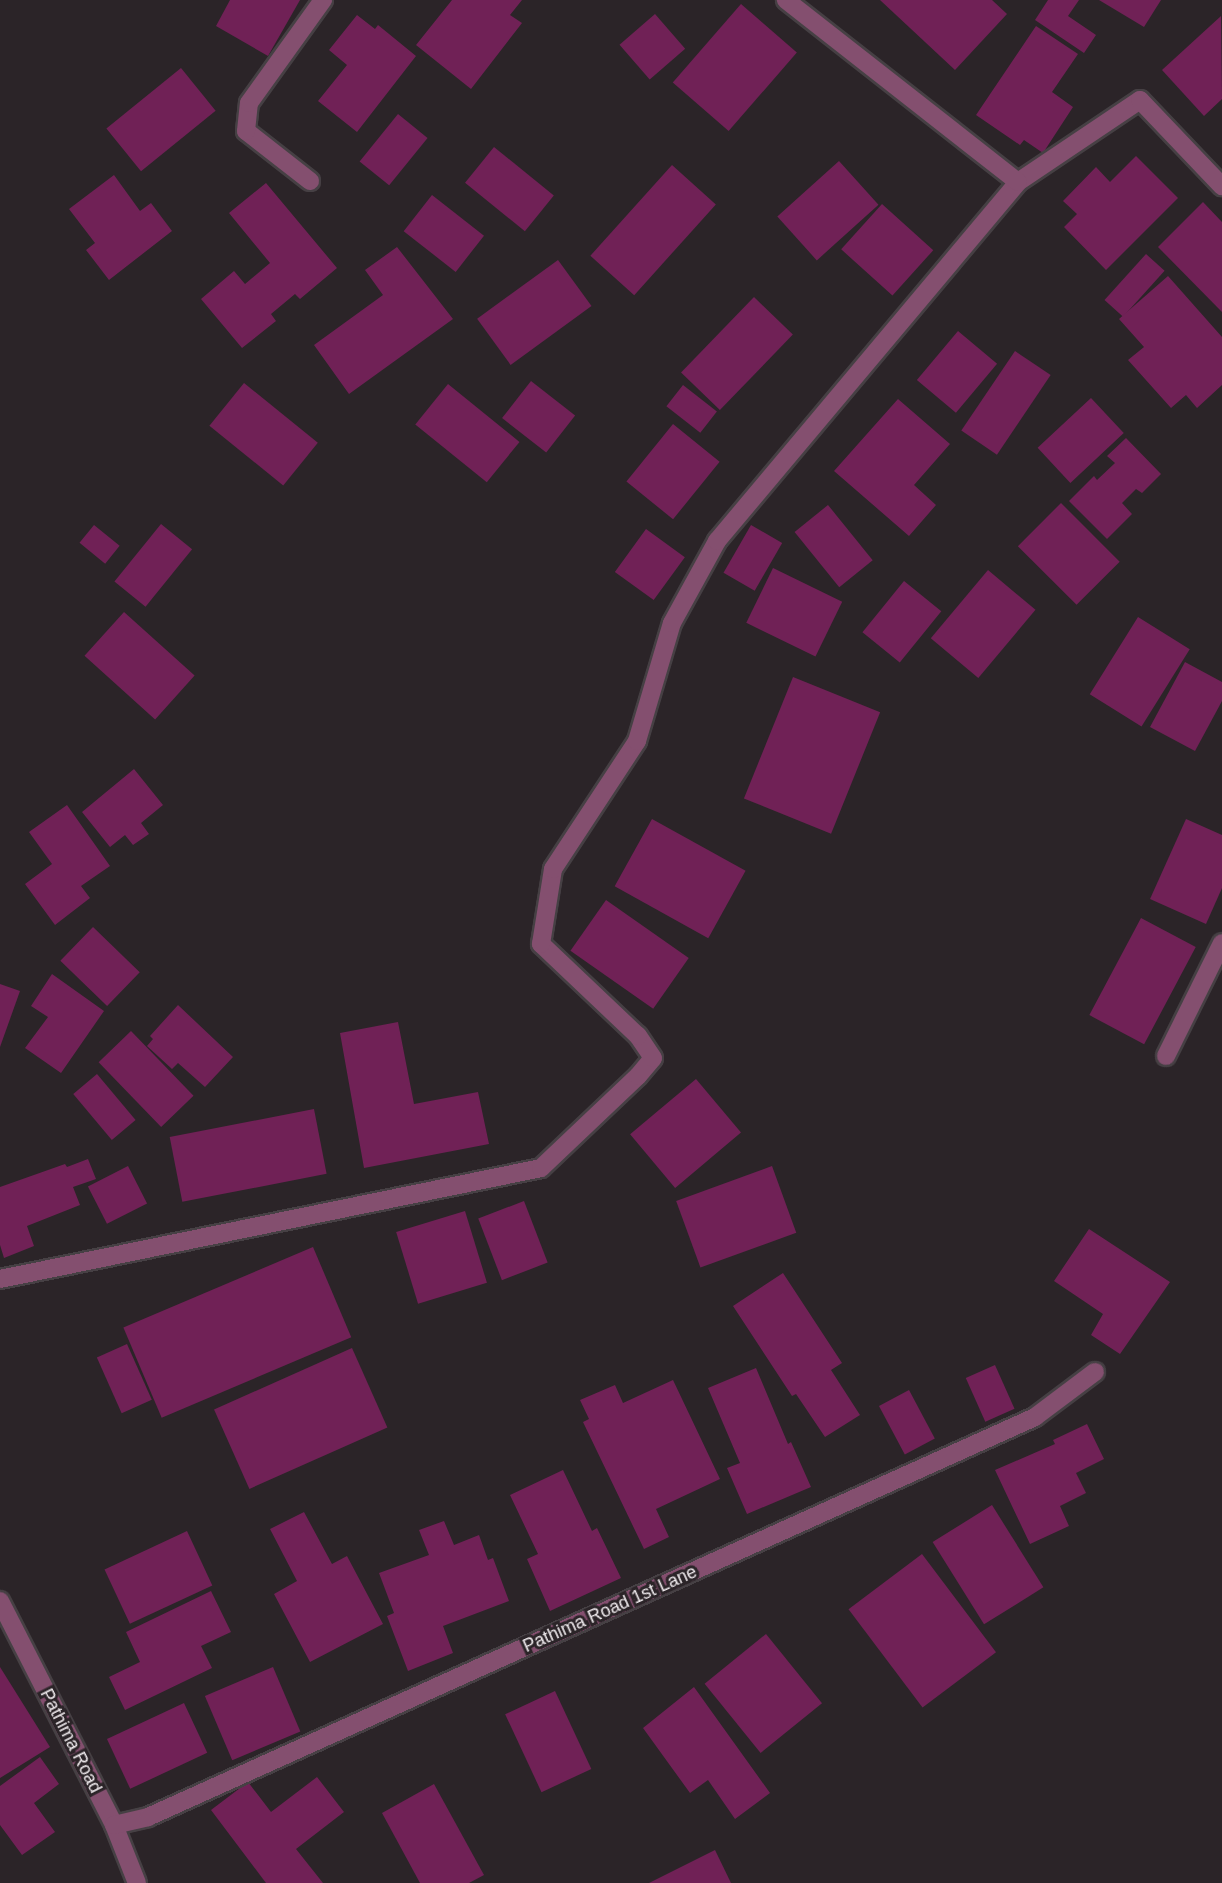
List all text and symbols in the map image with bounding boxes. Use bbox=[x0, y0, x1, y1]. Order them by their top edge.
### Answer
street label: Pathima Road 1st Lane bbox=[520, 1561, 700, 1657]
street label: Pathima Road bbox=[35, 1685, 107, 1797]

